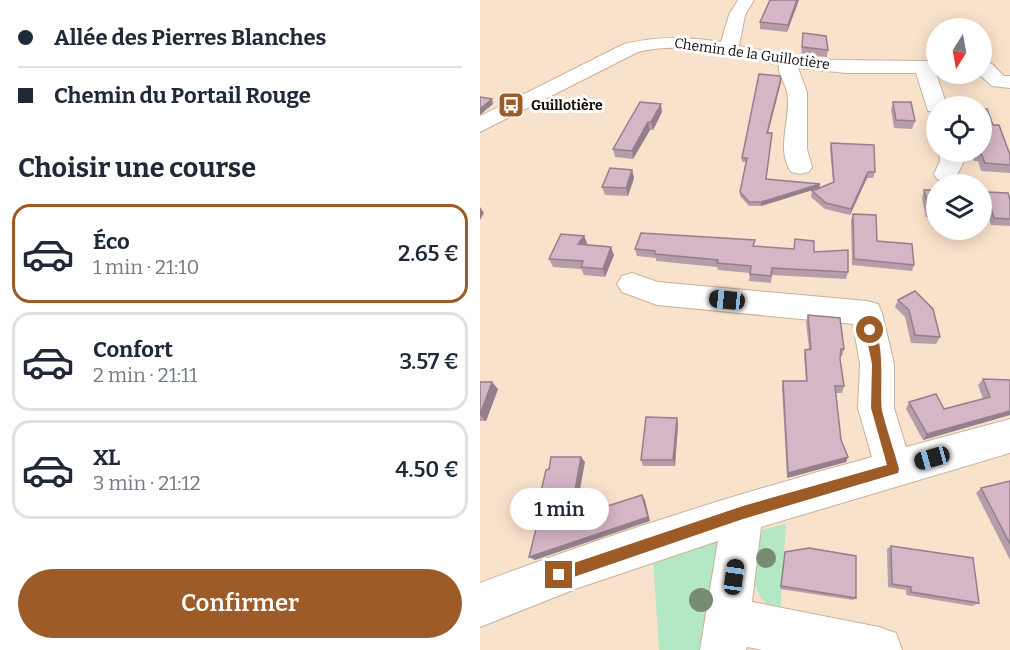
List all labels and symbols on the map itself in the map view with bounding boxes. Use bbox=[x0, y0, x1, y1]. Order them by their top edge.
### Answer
north arrow bbox=[926, 18, 992, 84]
street label: Chemin de la Guillotière bbox=[673, 35, 831, 73]
bus stop icon: Guillotière bbox=[496, 90, 526, 120]
place label: Guillotière bbox=[531, 97, 603, 114]
car bbox=[708, 289, 746, 311]
route start bbox=[856, 316, 883, 343]
car bbox=[912, 444, 952, 472]
callout: 1 min bbox=[509, 488, 608, 530]
car bbox=[723, 558, 745, 596]
route end bbox=[545, 561, 572, 588]

